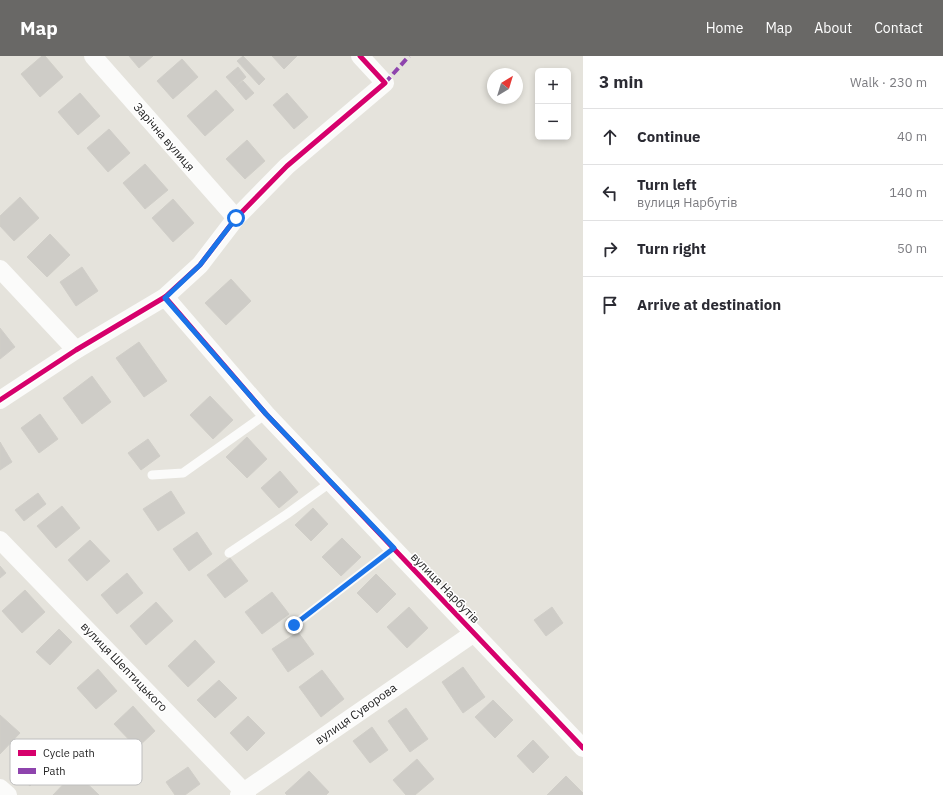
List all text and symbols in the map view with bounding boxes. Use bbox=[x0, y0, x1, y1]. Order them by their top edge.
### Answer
text: Map bbox=[20, 16, 58, 40]
text: Home bbox=[706, 19, 743, 37]
text: Map bbox=[765, 19, 792, 37]
text: About bbox=[814, 19, 852, 37]
text: Contact bbox=[874, 19, 923, 37]
north arrow bbox=[487, 68, 523, 104]
map controls bbox=[535, 68, 571, 140]
button: + bbox=[535, 68, 571, 104]
text: 3 min bbox=[599, 71, 643, 93]
text: Walk · 230 m bbox=[850, 74, 927, 91]
street label: Зарічна вулиця bbox=[130, 99, 198, 174]
button: − bbox=[535, 104, 571, 140]
icon: ahead bbox=[599, 126, 621, 148]
text: Continue bbox=[637, 127, 701, 146]
text: 40 m bbox=[897, 128, 927, 145]
text: Turn left bbox=[637, 175, 697, 194]
icon: left bbox=[599, 182, 621, 204]
text: 140 m bbox=[889, 184, 927, 201]
text: вулиця Нарбутів bbox=[637, 194, 737, 211]
route start bbox=[227, 209, 245, 227]
icon: right bbox=[599, 238, 621, 260]
text: Turn right bbox=[637, 239, 706, 258]
text: 50 m bbox=[897, 240, 927, 257]
icon: arrive bbox=[599, 294, 621, 316]
text: Arrive at destination bbox=[637, 295, 781, 314]
street label: вулиця Нарбутів bbox=[408, 549, 483, 626]
route end bbox=[285, 616, 303, 634]
street label: вулиця Шептицького bbox=[78, 619, 171, 715]
street label: вулиця Суворова bbox=[312, 679, 400, 747]
legend bbox=[10, 739, 142, 785]
text: Cycle path bbox=[43, 746, 95, 760]
text: Path bbox=[43, 764, 66, 778]

